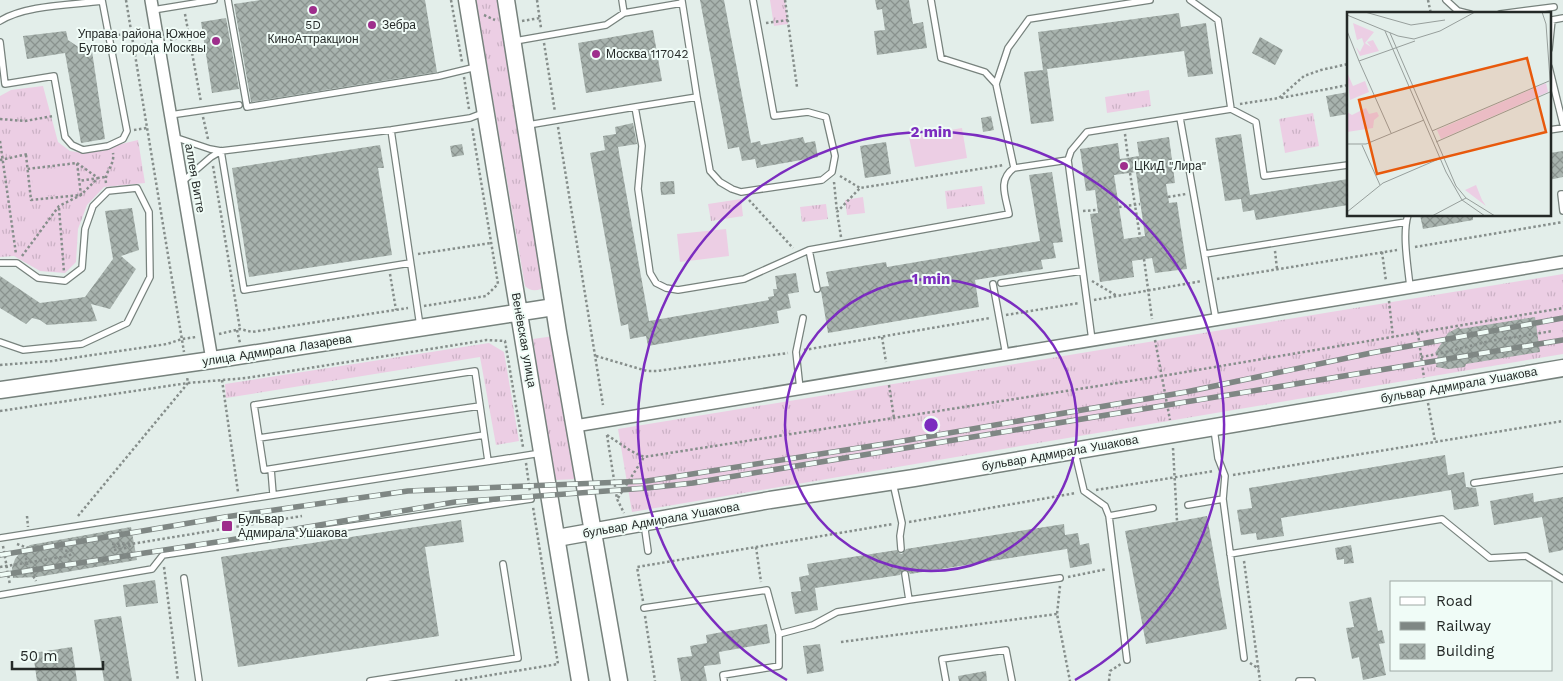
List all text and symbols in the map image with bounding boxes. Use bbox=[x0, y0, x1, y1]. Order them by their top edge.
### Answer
marker: 5D КиноАттракцион bbox=[307, 4, 319, 16]
inset map bbox=[1347, 12, 1550, 216]
place label: 5D КиноАттракцион bbox=[267, 18, 359, 46]
place label: Зебра bbox=[382, 18, 416, 32]
marker: Зебра bbox=[366, 19, 378, 31]
place label: Управа района Южное Бутово города Москвы bbox=[78, 27, 206, 55]
marker: Управа района Южное Бутово города Москвы bbox=[210, 35, 222, 47]
place label: Москва 117042 bbox=[606, 47, 688, 61]
marker: Москва 117042 bbox=[590, 48, 602, 60]
text: 2 min bbox=[910, 123, 952, 141]
street label: аллея Витте bbox=[182, 142, 208, 214]
place label: ЦКиД "Лира" bbox=[1134, 159, 1207, 173]
marker: ЦКиД "Лира" bbox=[1118, 160, 1130, 172]
text: 1 min bbox=[912, 270, 950, 288]
street label: Венёвская улица bbox=[509, 292, 539, 389]
street label: улица Адмирала Лазарева bbox=[201, 331, 353, 369]
street label: бульвар Адмирала Ушакова bbox=[1380, 364, 1539, 406]
centre of rings bbox=[922, 416, 940, 434]
street label: бульвар Адмирала Ушакова bbox=[981, 432, 1140, 474]
street label: бульвар Адмирала Ушакова bbox=[582, 499, 741, 541]
place label: Бульвар Адмирала Ушакова bbox=[238, 512, 348, 540]
marker: Бульвар Адмирала Ушакова bbox=[220, 519, 234, 533]
legend bbox=[1390, 581, 1553, 671]
text: Road bbox=[1436, 592, 1473, 610]
text: Railway bbox=[1436, 617, 1491, 635]
scale bar bbox=[12, 638, 104, 670]
text: Building bbox=[1436, 642, 1494, 660]
text: 50 m bbox=[20, 647, 57, 665]

